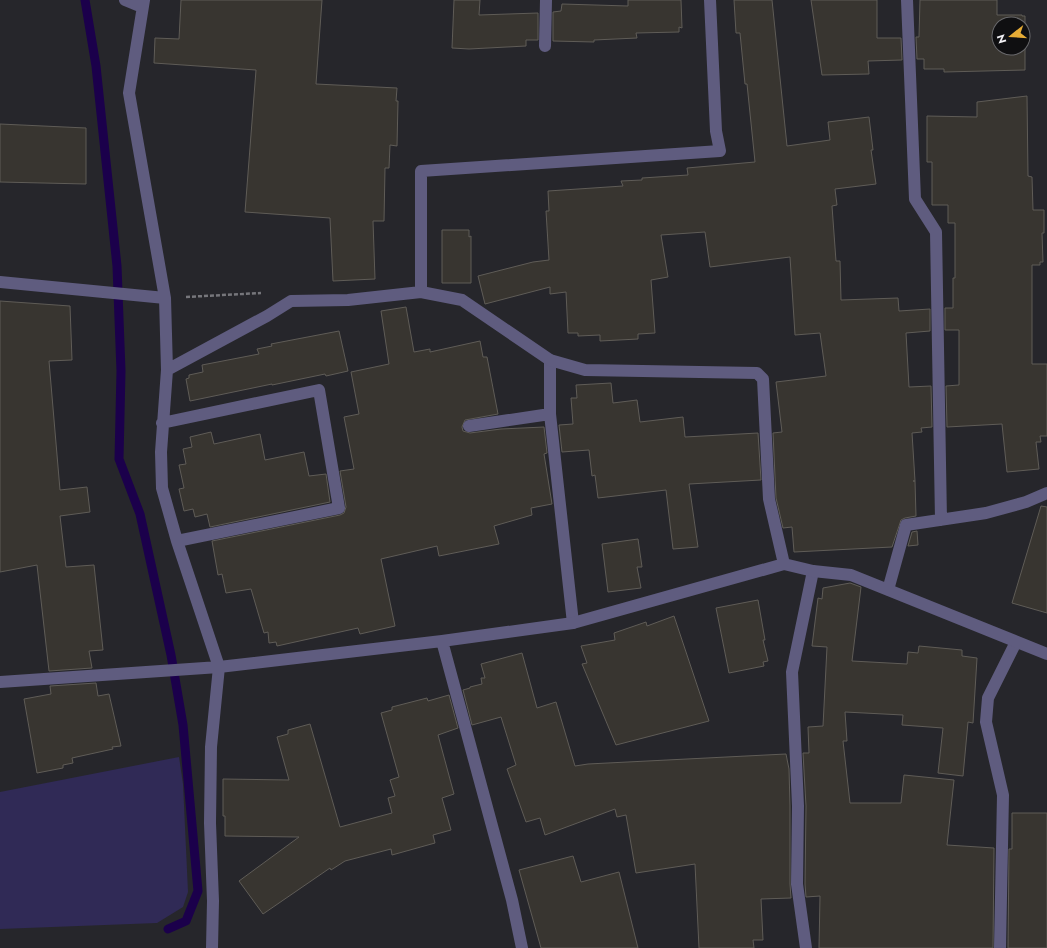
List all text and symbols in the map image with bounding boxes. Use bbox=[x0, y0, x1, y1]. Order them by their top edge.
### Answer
north arrow bbox=[991, 16, 1031, 56]
text: N bbox=[993, 32, 1010, 45]

